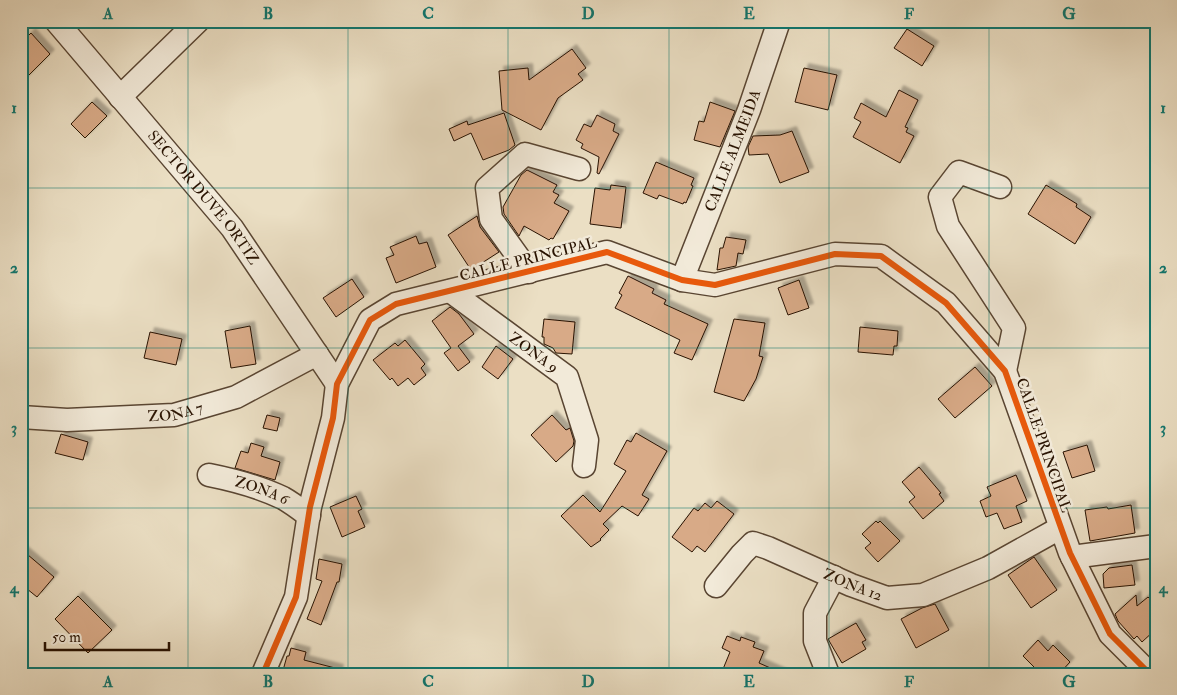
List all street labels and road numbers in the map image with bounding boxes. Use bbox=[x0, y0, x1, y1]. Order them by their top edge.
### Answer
street label: CALLE ALMEIDA bbox=[701, 87, 765, 215]
street label: SECTOR DUVE ORTIZ bbox=[143, 127, 263, 268]
street label: CALLE PRINCIPAL bbox=[458, 233, 599, 286]
street label: ZONA 9 bbox=[505, 329, 562, 377]
street label: CALLE PRINCIPAL bbox=[1012, 376, 1075, 515]
street label: ZONA 7 bbox=[147, 398, 205, 426]
street label: ZONA 6 bbox=[232, 472, 294, 510]
street label: ZONA 12 bbox=[820, 565, 885, 606]

